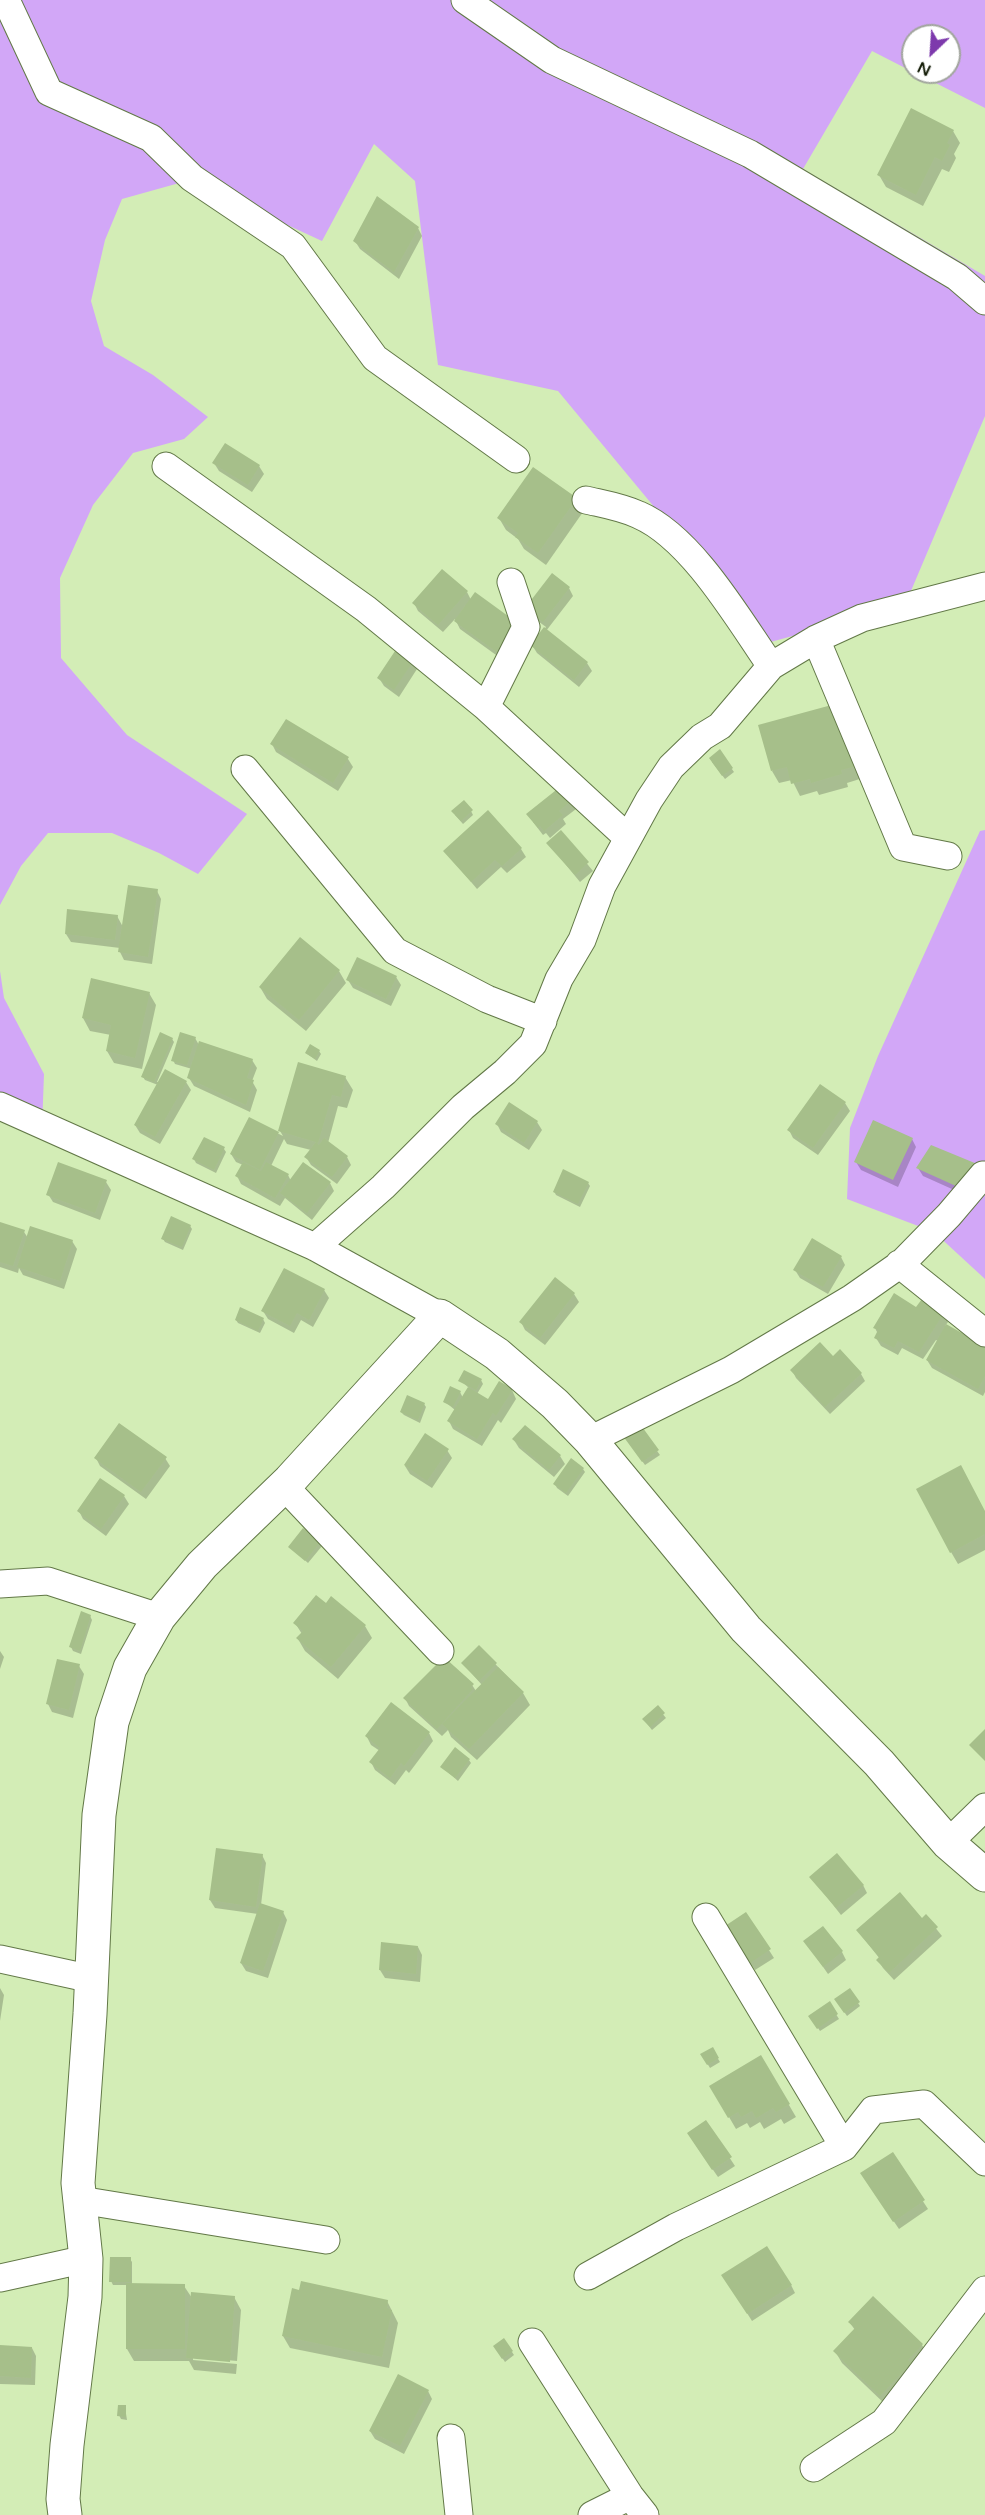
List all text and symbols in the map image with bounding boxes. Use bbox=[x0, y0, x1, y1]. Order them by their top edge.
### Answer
north arrow bbox=[901, 24, 961, 84]
text: N bbox=[914, 57, 934, 80]

